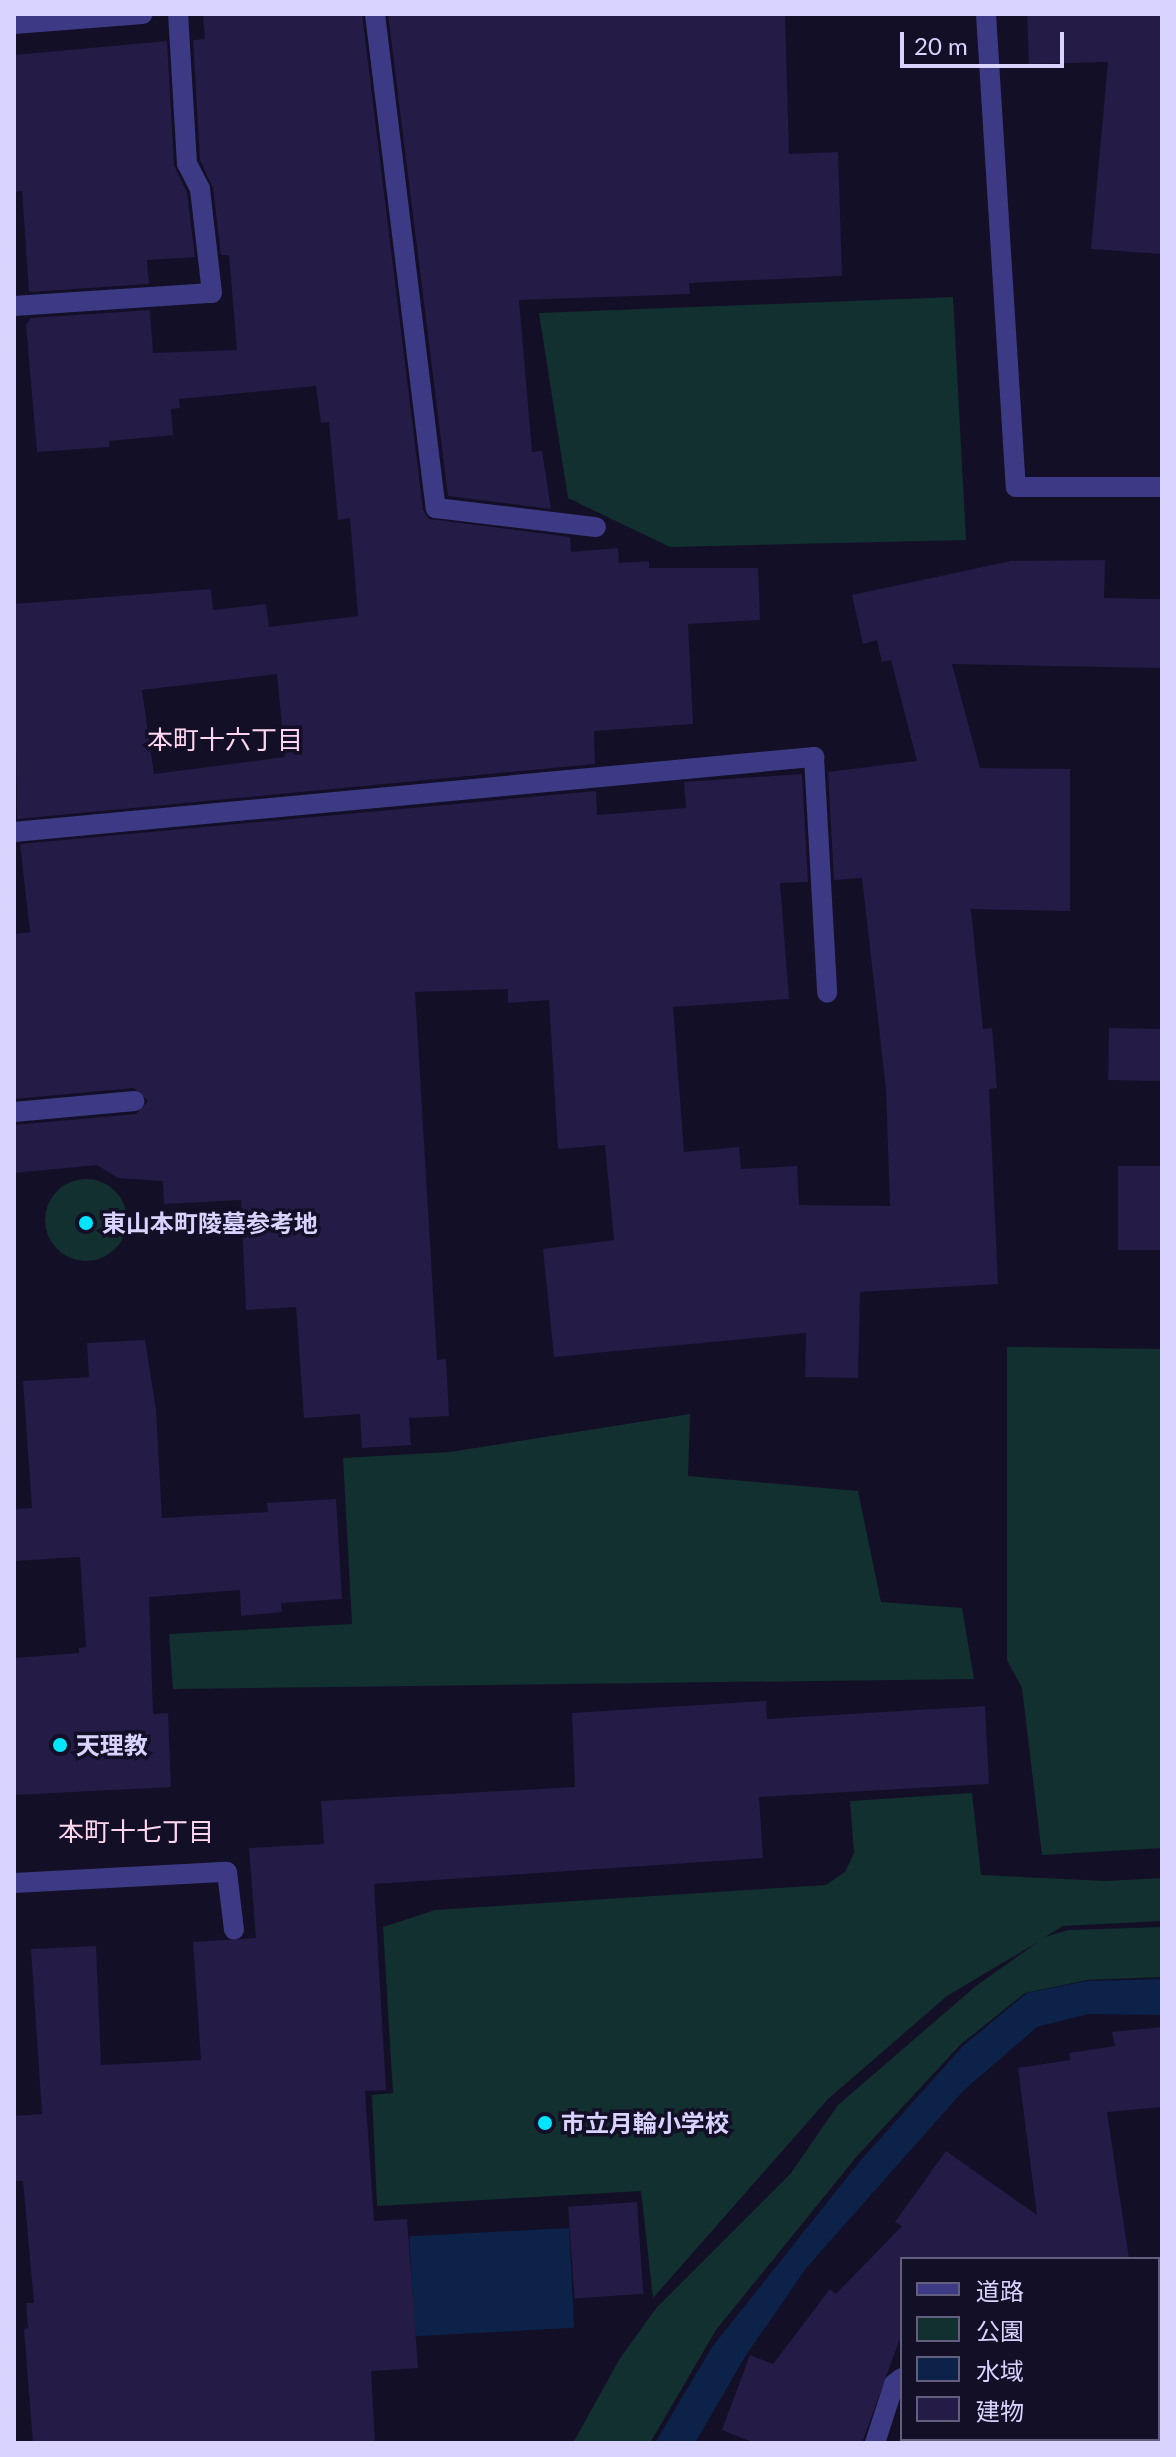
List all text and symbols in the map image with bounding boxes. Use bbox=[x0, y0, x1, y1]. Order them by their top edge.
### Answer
scale bar bbox=[904, 16, 1068, 66]
text: 20 m bbox=[914, 31, 968, 60]
district label: 本町十六丁目 bbox=[147, 724, 303, 756]
place label: 東山本町陵墓参考地 bbox=[102, 1209, 318, 1237]
marker: 東山本町陵墓参考地 bbox=[77, 1214, 95, 1232]
place label: 天理教 bbox=[76, 1731, 148, 1759]
marker: 天理教 bbox=[51, 1736, 69, 1754]
district label: 本町十七丁目 bbox=[58, 1816, 214, 1848]
place label: 市立月輪小学校 bbox=[561, 2109, 729, 2137]
marker: 市立月輪小学校 bbox=[536, 2114, 554, 2132]
legend bbox=[900, 2257, 1160, 2441]
text: 道路 bbox=[976, 2276, 1024, 2305]
text: 公園 bbox=[976, 2316, 1024, 2345]
text: 水域 bbox=[976, 2356, 1024, 2385]
text: 建物 bbox=[976, 2396, 1024, 2425]

